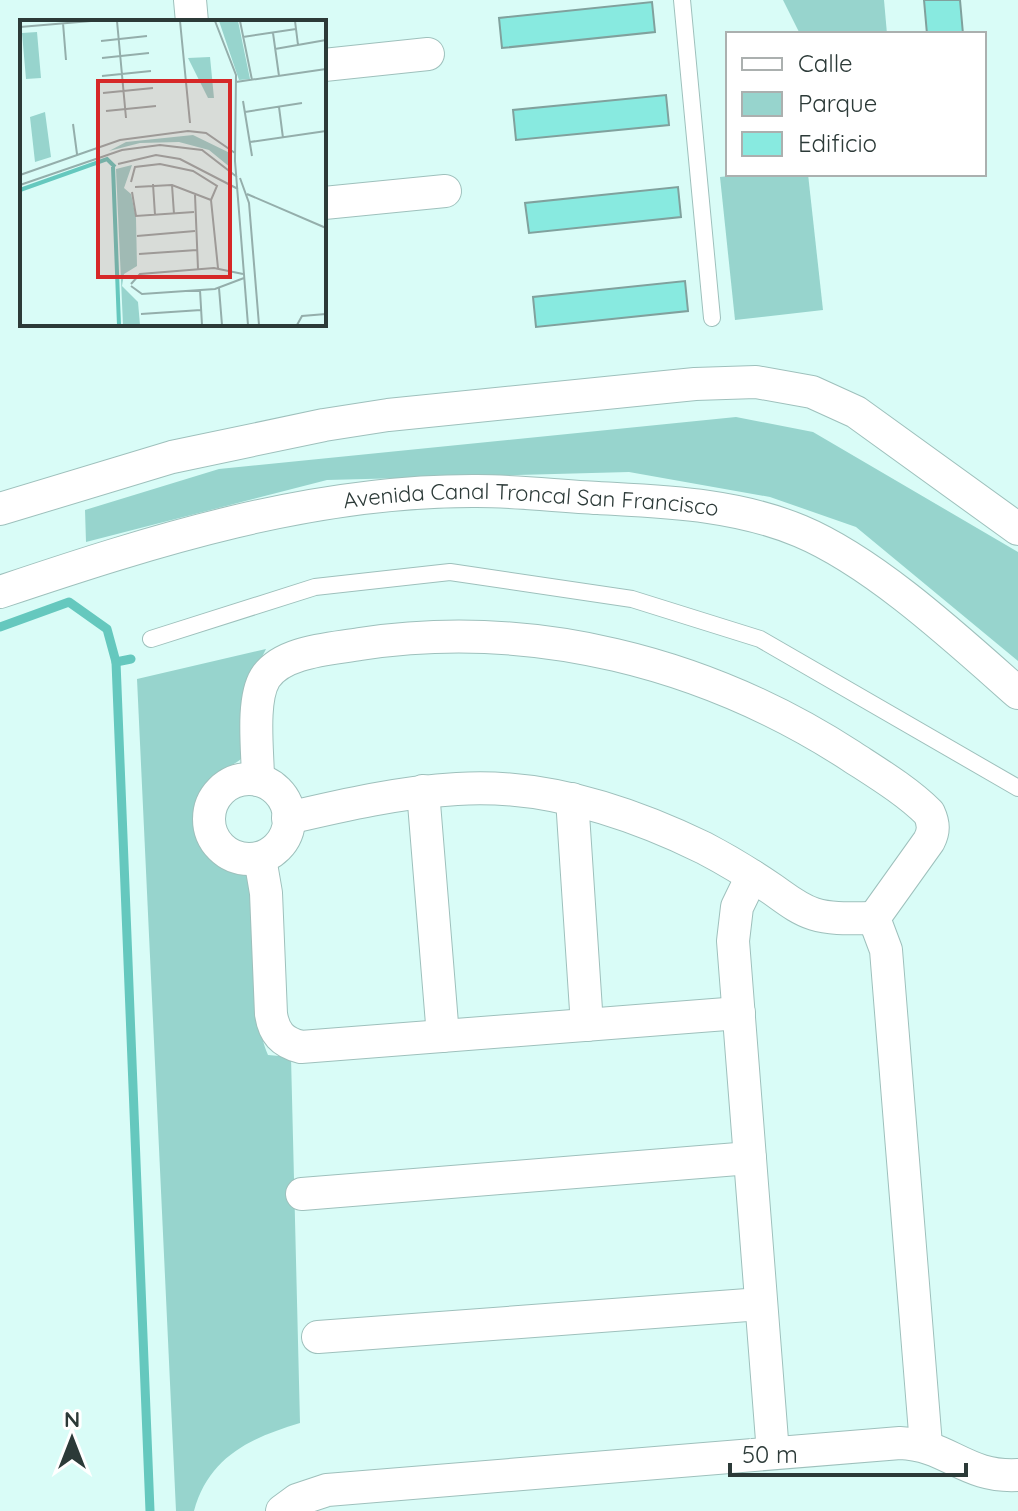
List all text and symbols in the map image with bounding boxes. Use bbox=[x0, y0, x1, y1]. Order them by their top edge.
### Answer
inset map bbox=[20, 20, 326, 326]
legend bbox=[726, 32, 986, 176]
text: Calle bbox=[798, 48, 853, 78]
text: Parque bbox=[798, 88, 877, 118]
text: Edificio bbox=[798, 128, 877, 158]
street label: Avenida Canal Troncal San Francisco bbox=[341, 477, 721, 522]
north arrow bbox=[32, 1399, 112, 1479]
text: N bbox=[64, 1405, 80, 1433]
scale bar bbox=[730, 1427, 966, 1477]
text: 50 m bbox=[742, 1439, 798, 1469]

